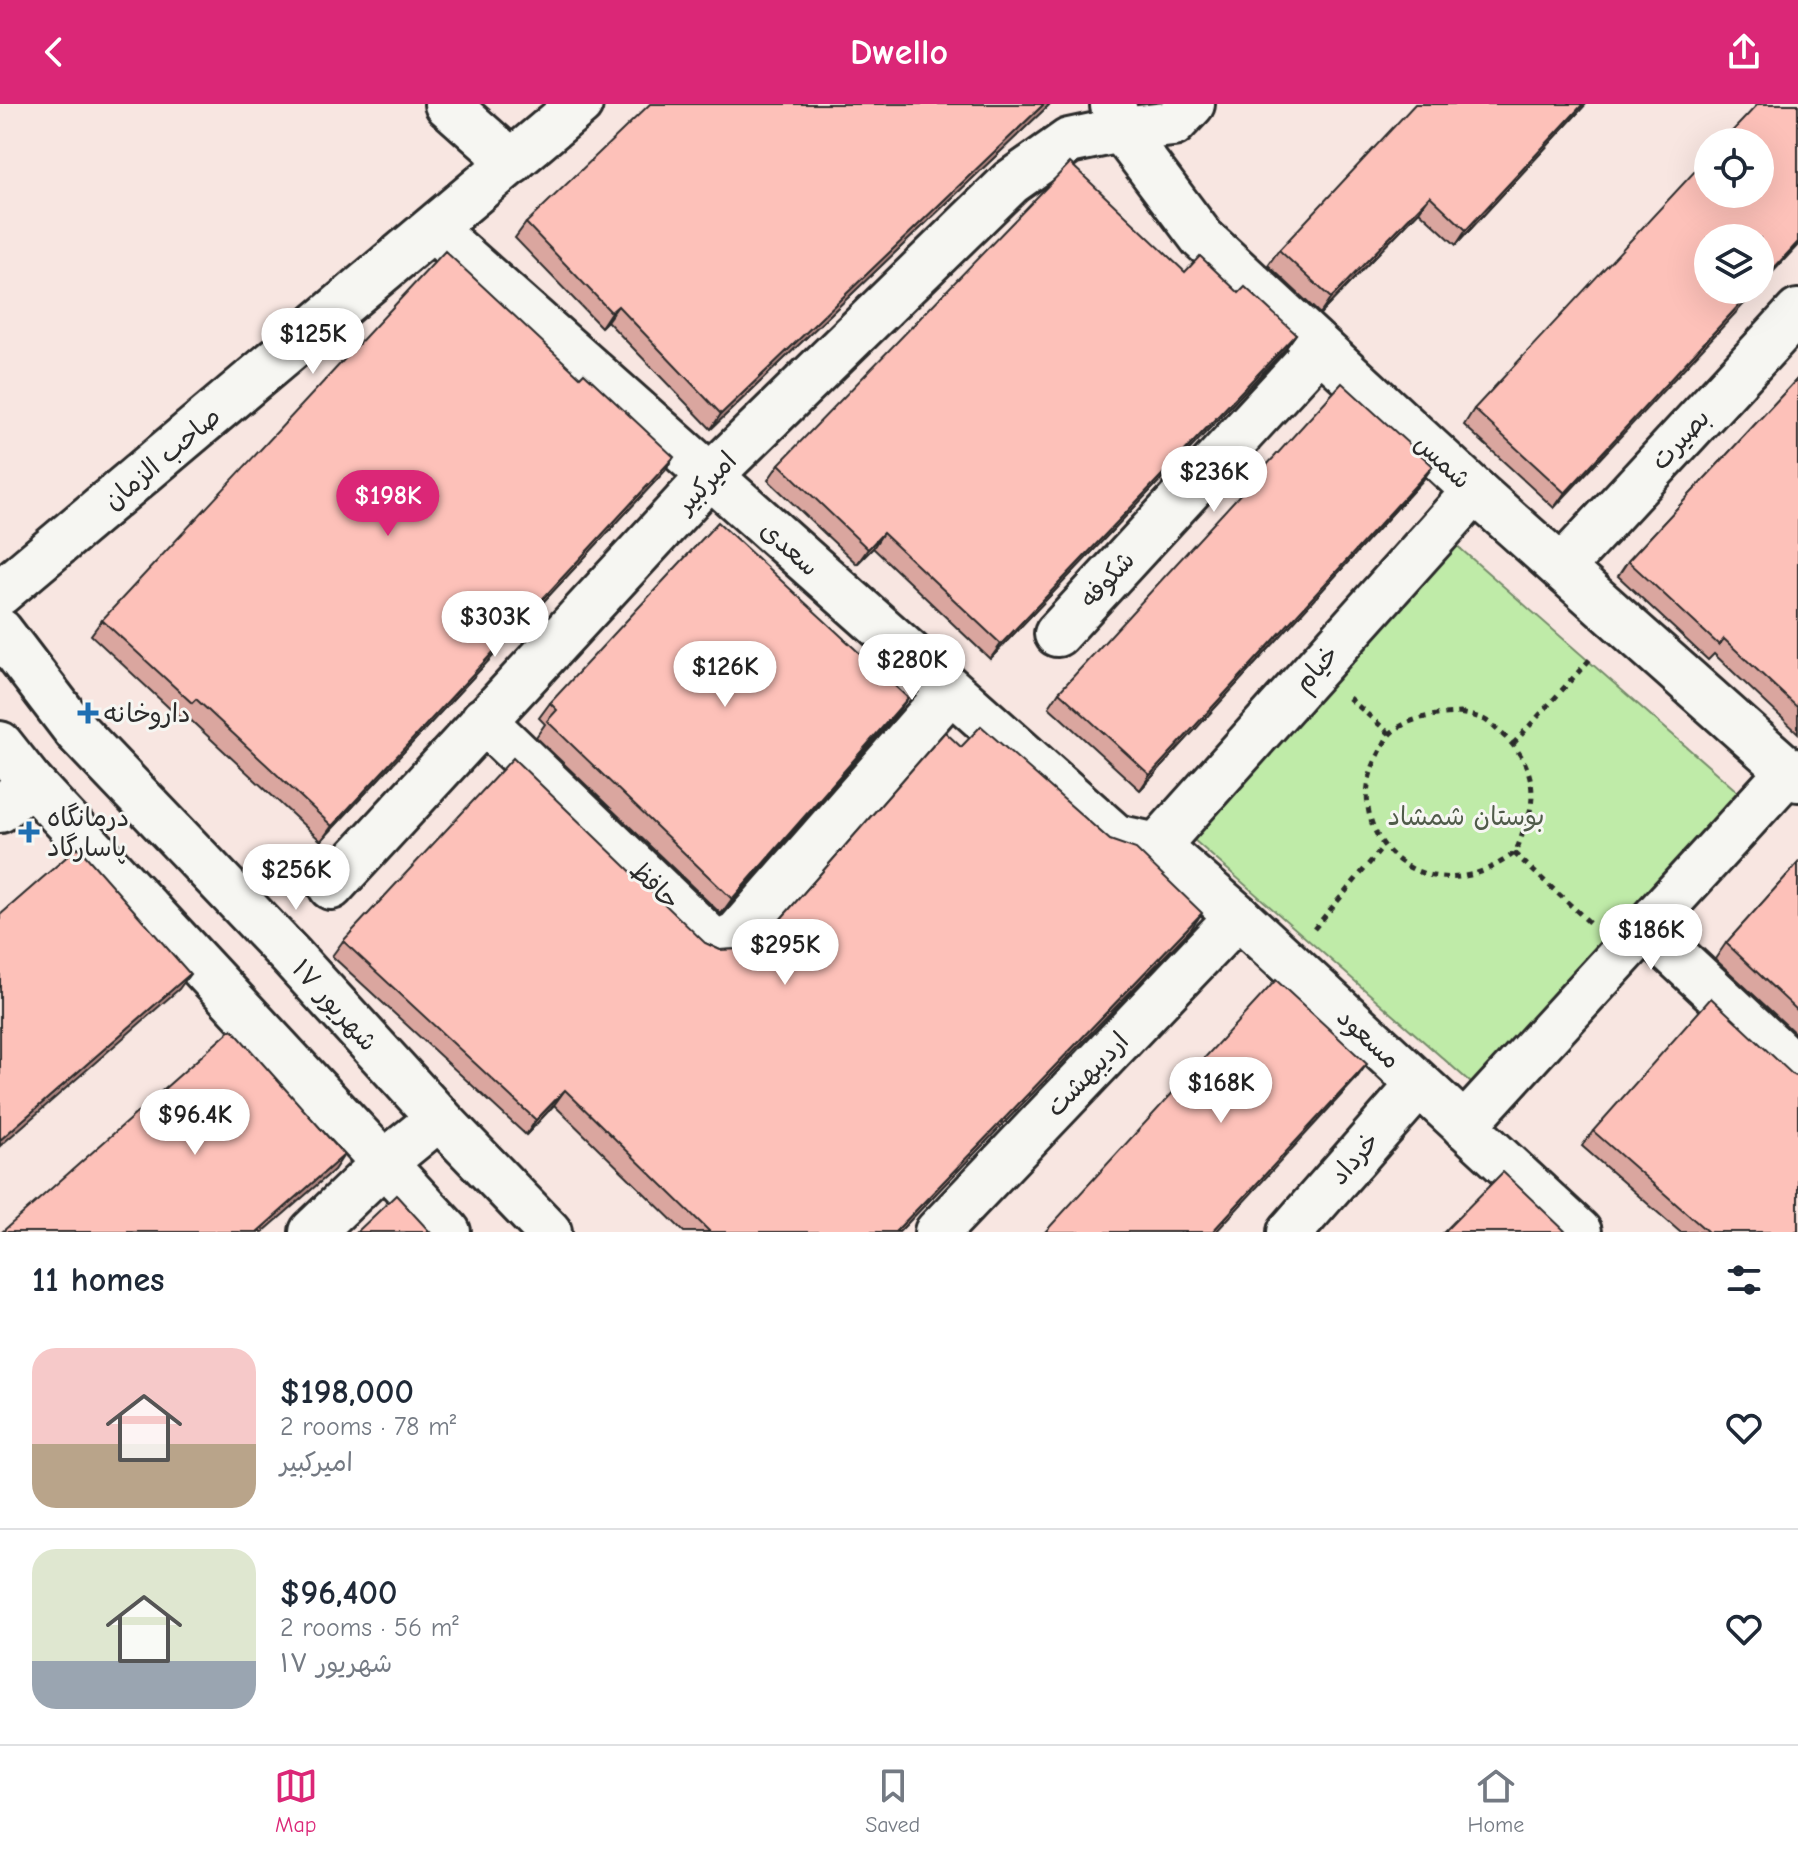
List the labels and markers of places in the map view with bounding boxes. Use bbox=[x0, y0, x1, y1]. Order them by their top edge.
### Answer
pin: $125K bbox=[257, 308, 369, 376]
pin: $236K bbox=[1158, 446, 1270, 514]
pin: $198K bbox=[332, 470, 444, 538]
pin: $303K bbox=[439, 591, 551, 659]
pin: $280K bbox=[856, 634, 968, 702]
pin: $126K bbox=[669, 641, 781, 709]
place label: داروخانه bbox=[104, 699, 191, 730]
marker: داروخانه bbox=[79, 704, 97, 722]
place label: درمانگاه پاسارگاد bbox=[47, 802, 129, 864]
marker: درمانگاه پاسارگاد bbox=[18, 821, 40, 843]
pin: $256K bbox=[240, 844, 352, 912]
pin: $186K bbox=[1595, 904, 1707, 972]
pin: $295K bbox=[729, 919, 841, 987]
pin: $168K bbox=[1165, 1057, 1277, 1125]
pin: $96.4K bbox=[130, 1089, 260, 1157]

